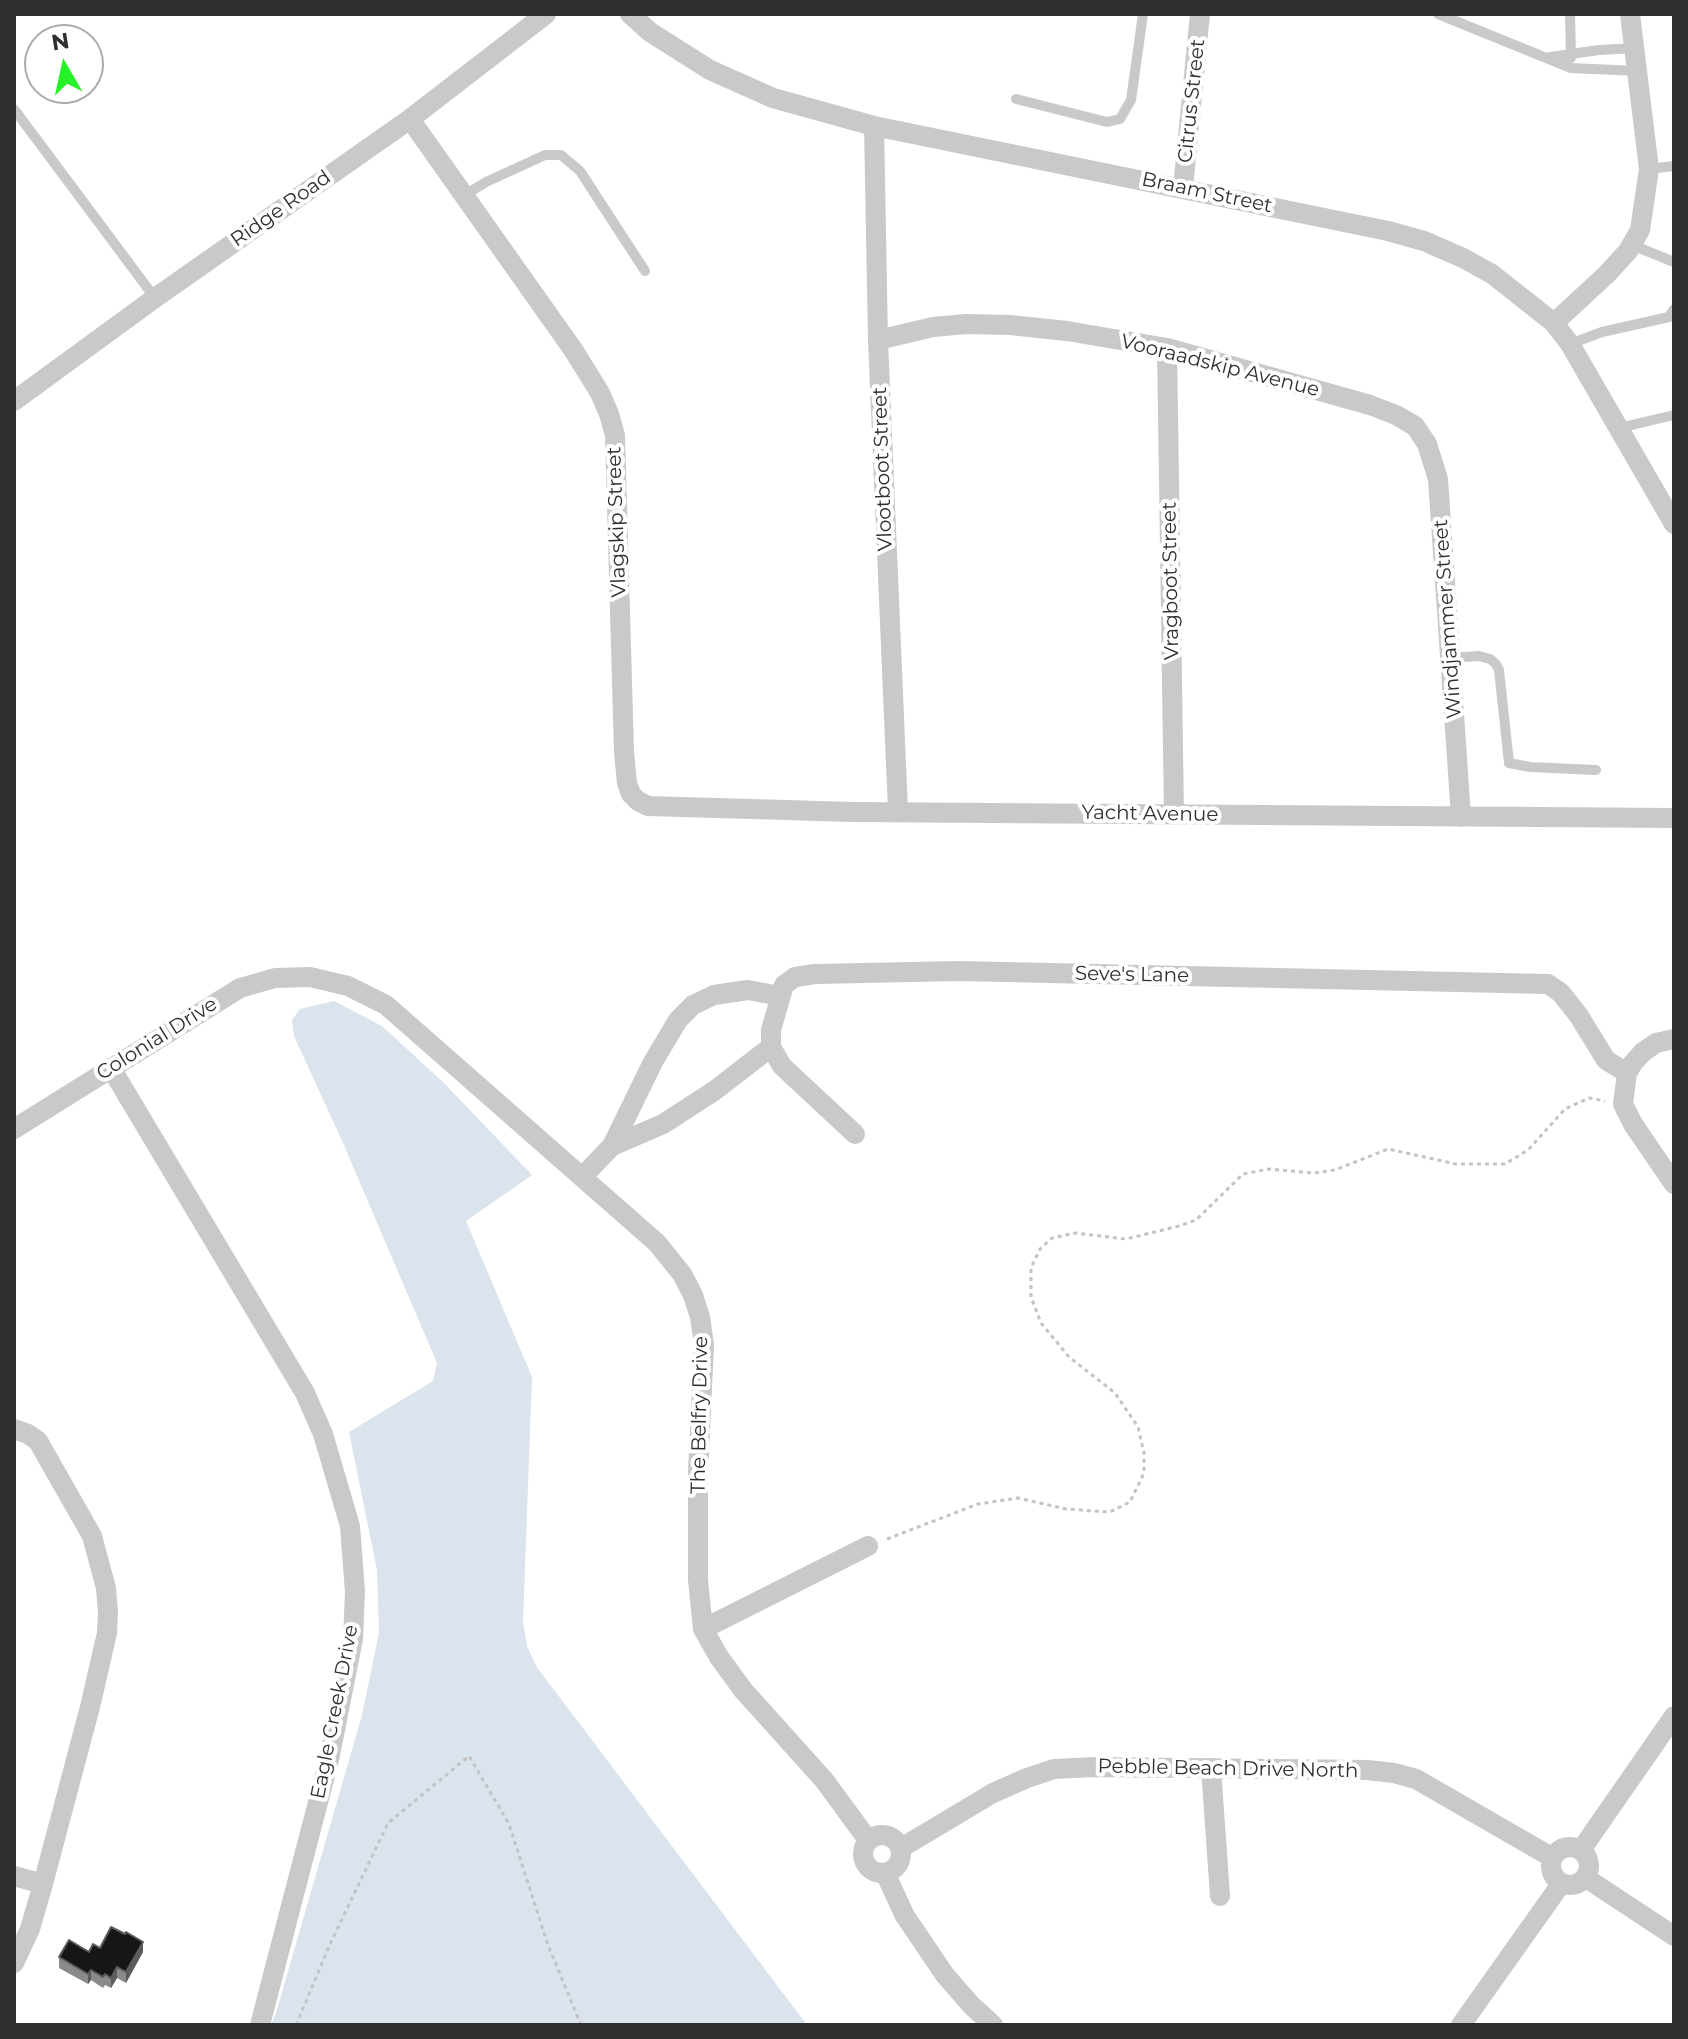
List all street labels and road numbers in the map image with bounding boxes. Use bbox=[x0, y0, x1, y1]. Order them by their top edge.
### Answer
street label: Citrus Street bbox=[1174, 38, 1210, 164]
street label: Ridge Road bbox=[226, 166, 336, 252]
street label: Braam Street bbox=[1140, 167, 1274, 219]
street label: Vooraadskip Avenue bbox=[1118, 330, 1322, 402]
street label: Vlootboot Street bbox=[868, 386, 898, 552]
street label: Vlagskip Street bbox=[602, 446, 632, 598]
street label: Vragboot Street bbox=[1158, 502, 1184, 660]
street label: Windjammer Street bbox=[1429, 518, 1467, 720]
street label: Yacht Avenue bbox=[1081, 801, 1219, 827]
street label: Seve's Lane bbox=[1075, 962, 1189, 988]
street label: Colonial Drive bbox=[92, 992, 222, 1086]
street label: The Belfry Drive bbox=[687, 1336, 713, 1494]
street label: Eagle Creek Drive bbox=[306, 1623, 364, 1801]
street label: Pebble Beach Drive North bbox=[1097, 1755, 1359, 1783]

